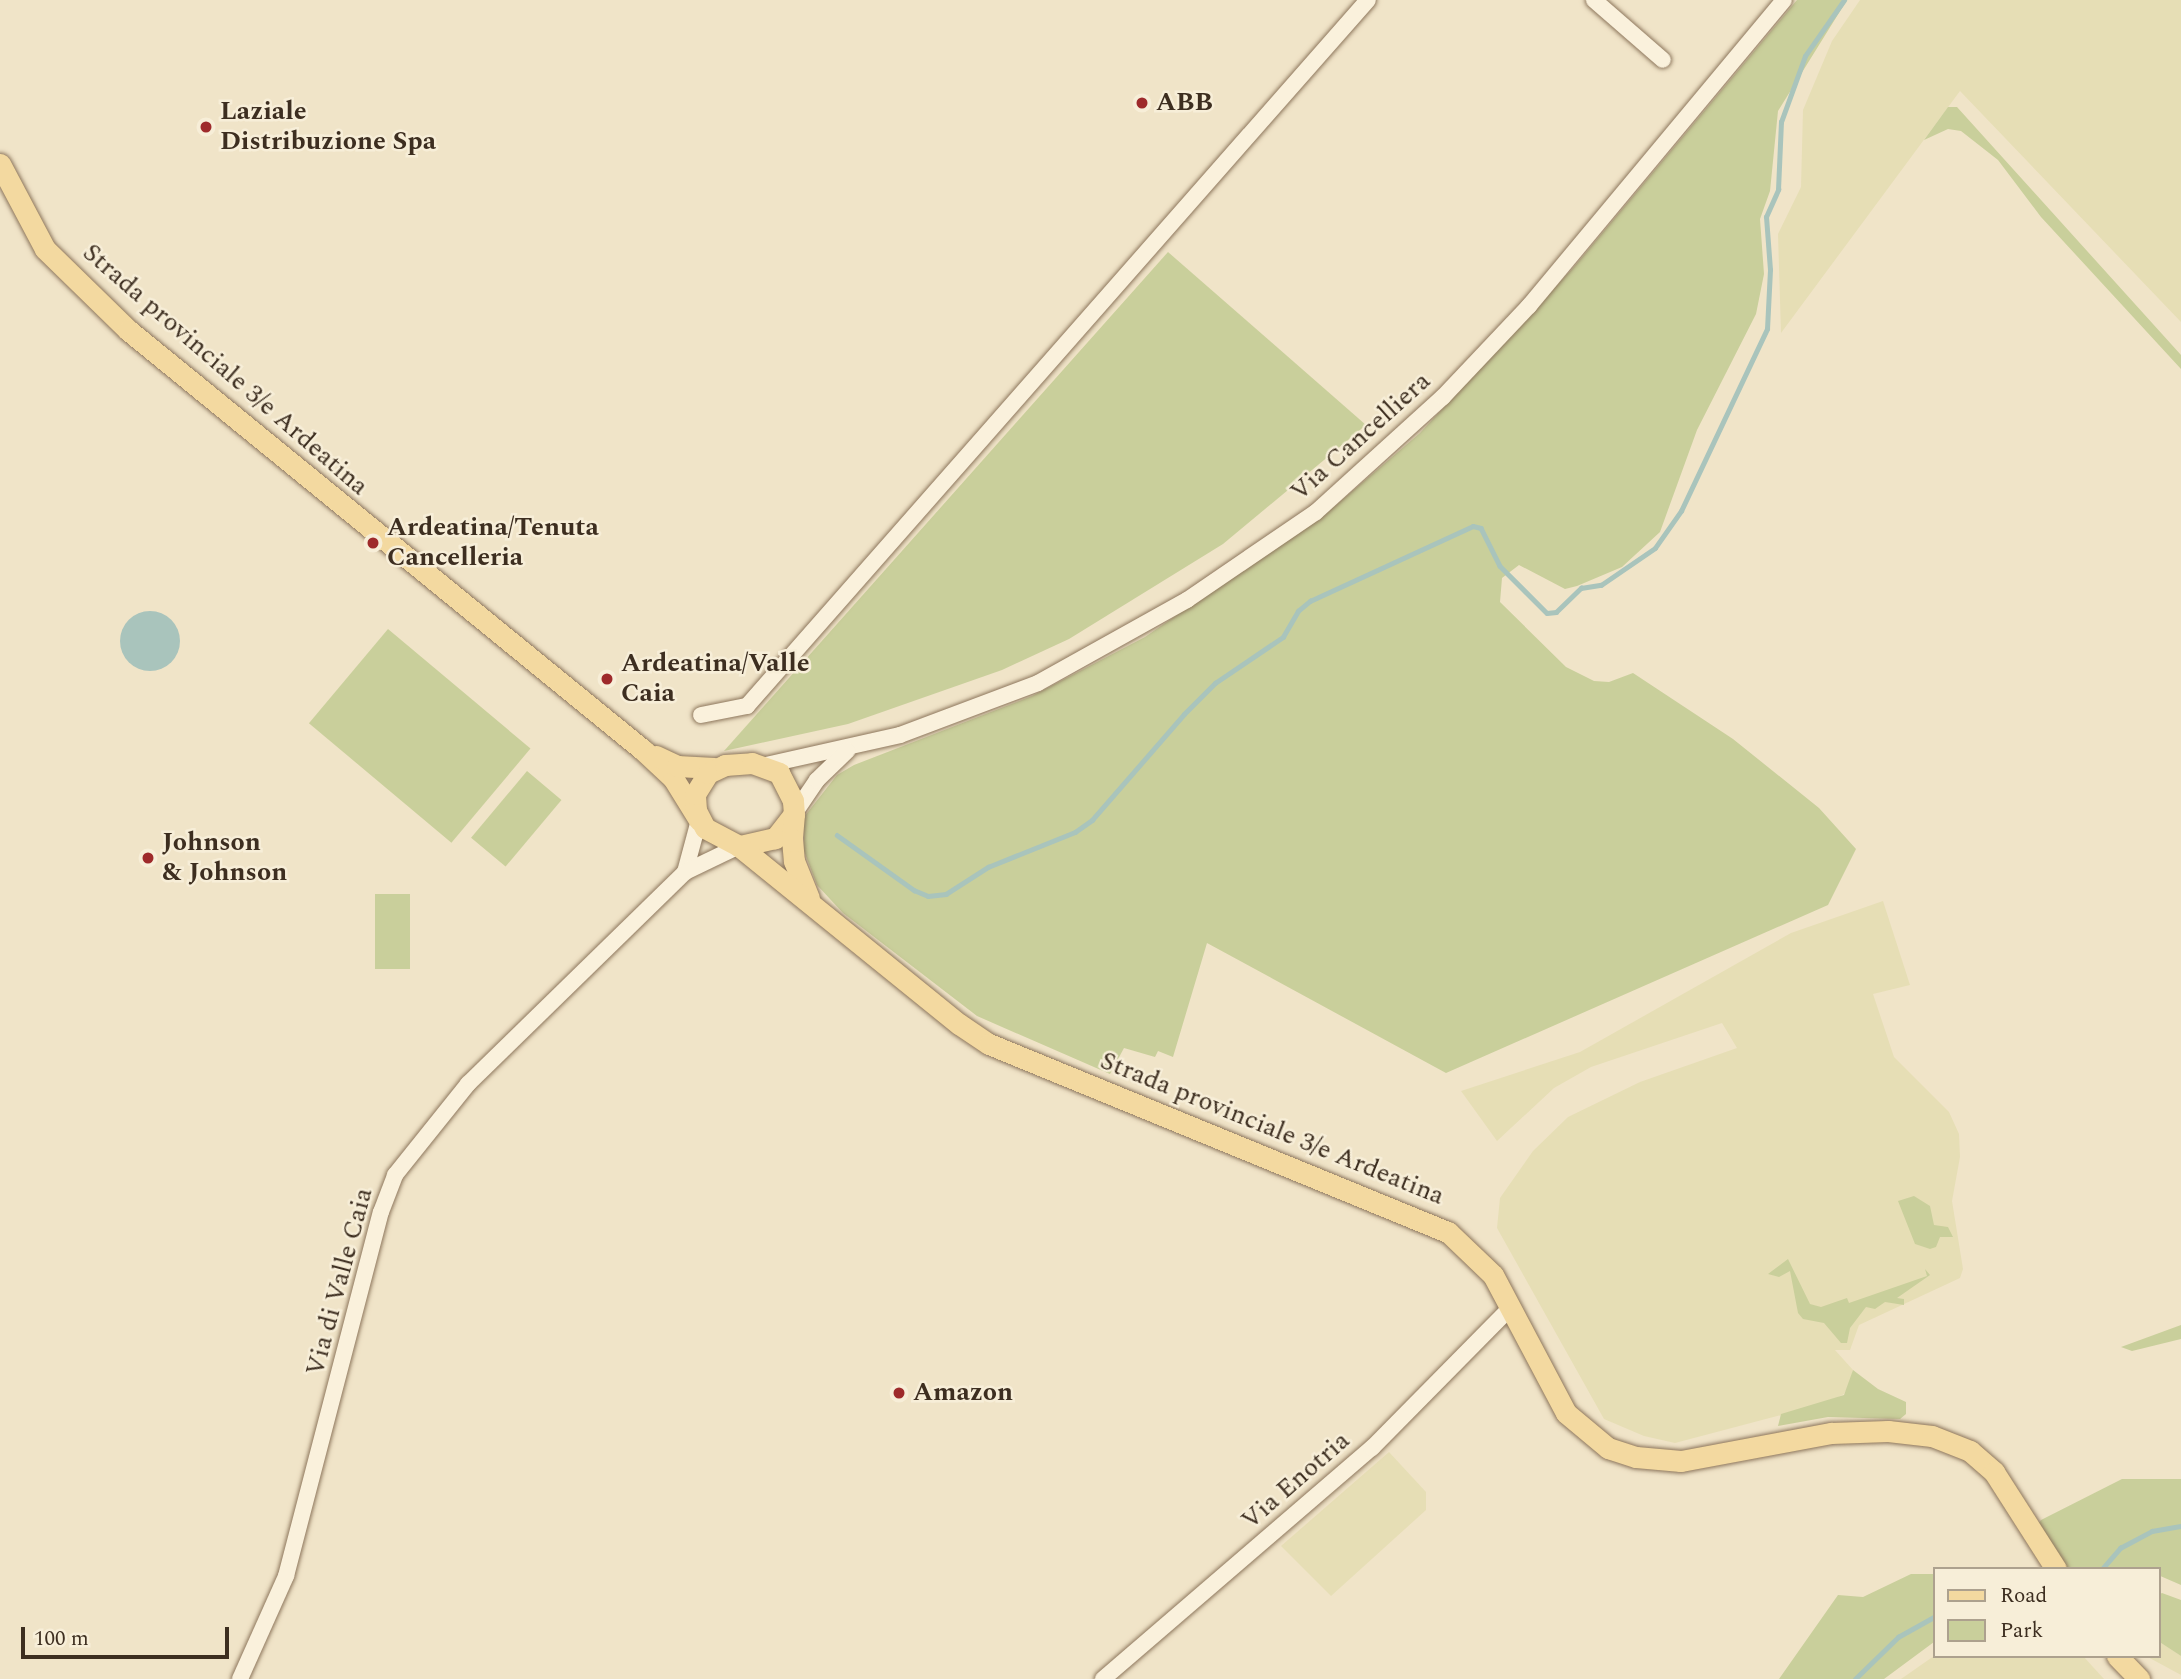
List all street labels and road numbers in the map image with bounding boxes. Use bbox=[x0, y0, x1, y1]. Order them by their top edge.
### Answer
street label: Strada provinciale 3/e Ardeatina bbox=[76, 237, 374, 503]
street label: Via Cancelliera bbox=[1285, 366, 1437, 508]
street label: Strada provinciale 3/e Ardeatina bbox=[1095, 1046, 1449, 1212]
street label: Via di Valle Caia bbox=[300, 1185, 380, 1379]
street label: Via Enotria bbox=[1235, 1425, 1357, 1537]

